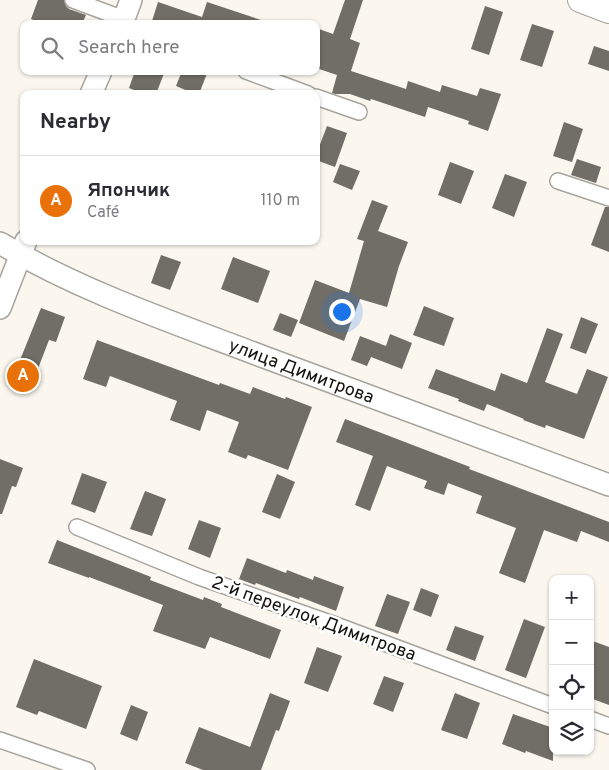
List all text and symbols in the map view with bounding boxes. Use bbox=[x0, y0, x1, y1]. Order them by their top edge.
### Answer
search box bbox=[20, 20, 320, 75]
icon: search bbox=[38, 34, 66, 62]
text: Search here bbox=[78, 36, 180, 60]
text: Nearby bbox=[40, 109, 111, 136]
text: Япончик bbox=[87, 179, 170, 203]
text: A bbox=[50, 191, 62, 211]
text: 110 m bbox=[260, 191, 300, 211]
text: Café bbox=[87, 203, 119, 223]
your location bbox=[329, 299, 355, 325]
street label: улица Димитрова bbox=[225, 335, 377, 410]
pin: A bbox=[7, 357, 39, 395]
street label: 2-й переулок Димитрова bbox=[208, 572, 419, 667]
map controls bbox=[549, 575, 594, 755]
button: + bbox=[549, 575, 594, 620]
button: − bbox=[549, 620, 594, 665]
button: locate bbox=[549, 665, 594, 710]
button: layers bbox=[549, 710, 594, 755]

